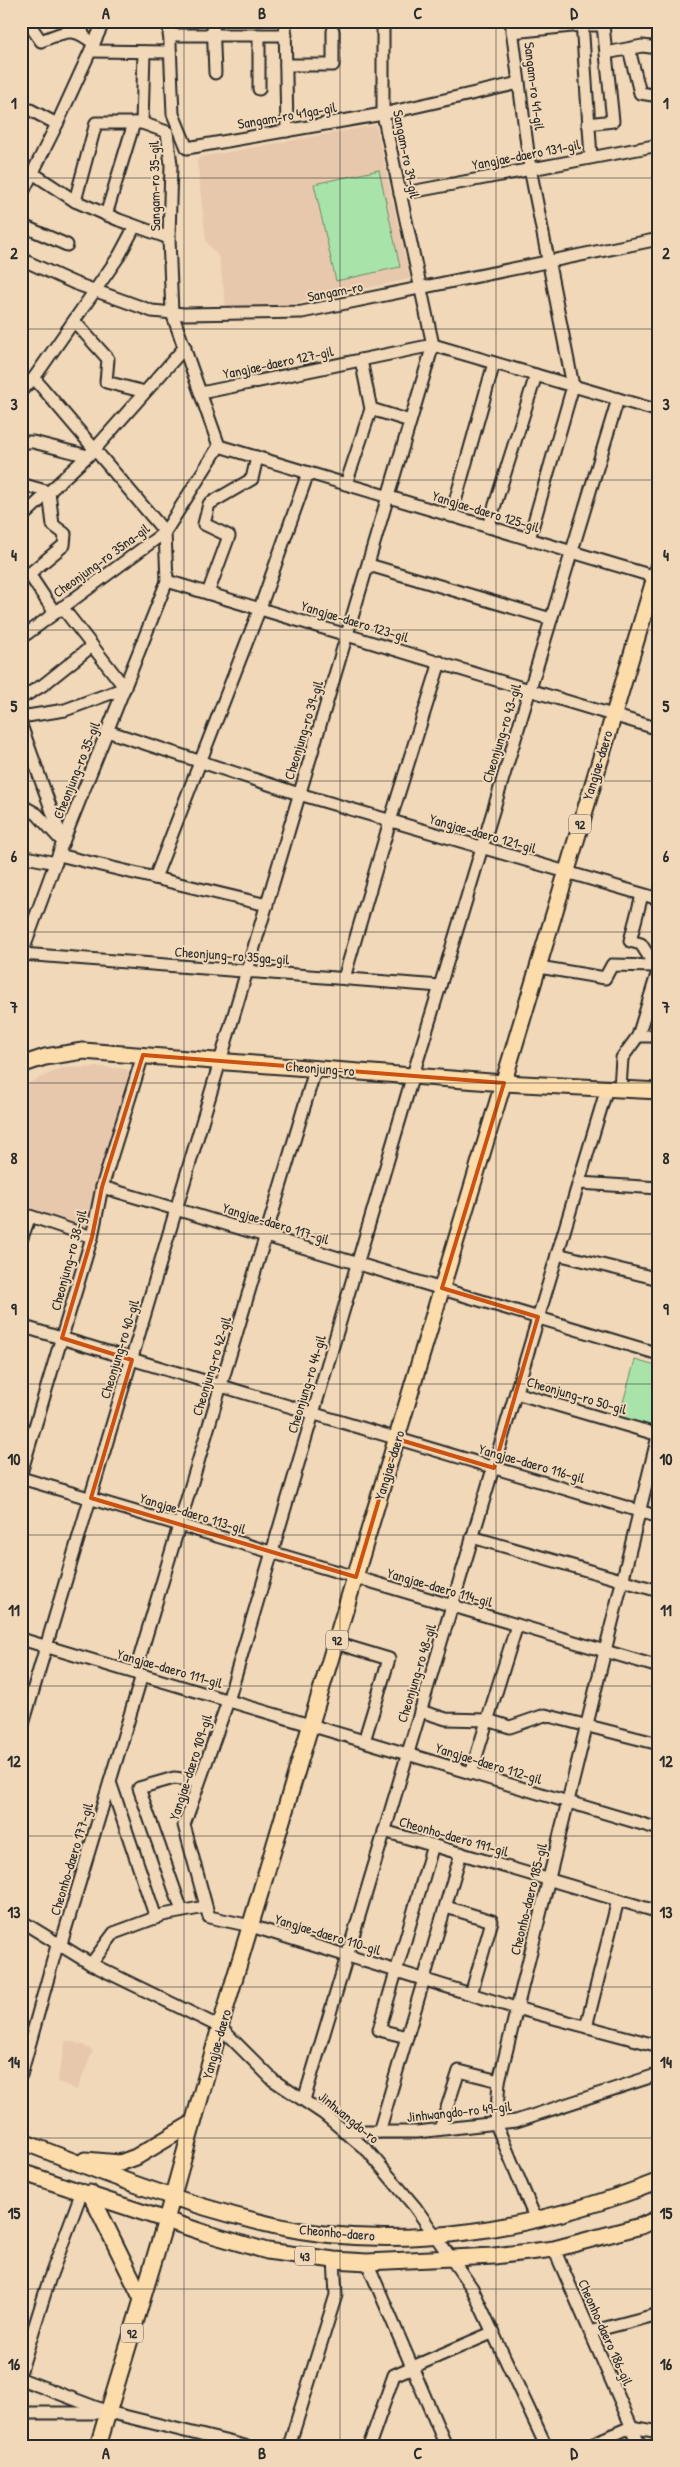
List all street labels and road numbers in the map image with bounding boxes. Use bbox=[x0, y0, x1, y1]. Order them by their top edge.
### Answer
street label: Sangam-ro 41-gil bbox=[519, 41, 550, 131]
street label: Sangam-ro 41ga-gil bbox=[236, 97, 338, 134]
street label: Sangam-ro 39-gil bbox=[388, 108, 425, 200]
street label: Yangjae-daero 131-gil bbox=[470, 134, 582, 175]
street label: Sangam-ro 35-gil bbox=[144, 140, 165, 231]
street label: Sangam-ro bbox=[306, 276, 365, 307]
street label: Yangjae-daero 127-gil bbox=[221, 341, 335, 384]
street label: Yangjae-daero 125-gil bbox=[430, 486, 542, 537]
street label: Cheonjung-ro 35na-gil bbox=[49, 518, 154, 602]
street label: Yangjae-daero 123-gil bbox=[299, 596, 411, 647]
street label: Cheonjung-ro 39-gil bbox=[279, 678, 328, 782]
street label: Cheonjung-ro 43-gil bbox=[477, 681, 526, 785]
street label: Cheonjung-ro 35-gil bbox=[48, 718, 105, 822]
street label: Yangjae-daero bbox=[577, 728, 618, 802]
street label: Yangjae-daero 121-gil bbox=[427, 809, 539, 858]
road number: 92 bbox=[569, 814, 591, 834]
street label: Cheonjung-ro 35ga-gil bbox=[174, 942, 290, 970]
street label: Cheonjung-ro bbox=[285, 1056, 356, 1081]
street label: Yangjae-daero 117-gil bbox=[220, 1198, 332, 1249]
street label: Cheonjung-ro 38-gil bbox=[45, 1207, 92, 1313]
street label: Cheonjung-ro 40-gil bbox=[95, 1297, 144, 1401]
street label: Cheonjung-ro 42-gil bbox=[187, 1314, 236, 1418]
street label: Cheonjung-ro 44-gil bbox=[282, 1332, 331, 1436]
street label: Cheonjung-ro 50-gil bbox=[524, 1372, 630, 1419]
street label: Yangjae-daero bbox=[369, 1428, 410, 1502]
street label: Yangjae-daero 116-gil bbox=[476, 1439, 588, 1488]
street label: Yangjae-daero 113-gil bbox=[137, 1488, 249, 1539]
street label: Yangjae-daero 114-gil bbox=[385, 1563, 495, 1612]
street label: Cheonjung-ro 48-gil bbox=[392, 1621, 441, 1725]
road number: 92 bbox=[326, 1630, 348, 1650]
street label: Yangjae-daero 111-gil bbox=[115, 1644, 225, 1693]
street label: Yangjae-daero 109-gil bbox=[164, 1711, 217, 1823]
street label: Yangjae-daero 112-gil bbox=[433, 1738, 545, 1789]
street label: Cheonho-daero 177-gil bbox=[45, 1800, 98, 1918]
street label: Cheonho-daero 191-gil bbox=[397, 1811, 511, 1862]
street label: Cheonho-daero 185-gil bbox=[505, 1841, 552, 1957]
street label: Yangjae-daero 110-gil bbox=[272, 1909, 384, 1960]
street label: Yangjae-daero bbox=[197, 2007, 236, 2081]
street label: Jinhwangdo-ro bbox=[314, 2087, 384, 2148]
street label: Jinhwangdo-ro 49-gil bbox=[406, 2096, 513, 2127]
street label: Cheonho-daero bbox=[298, 2219, 376, 2245]
road number: 43 bbox=[295, 2246, 315, 2266]
street label: Cheonho-daero 186-gil bbox=[573, 2276, 638, 2389]
road number: 92 bbox=[121, 2324, 143, 2342]

